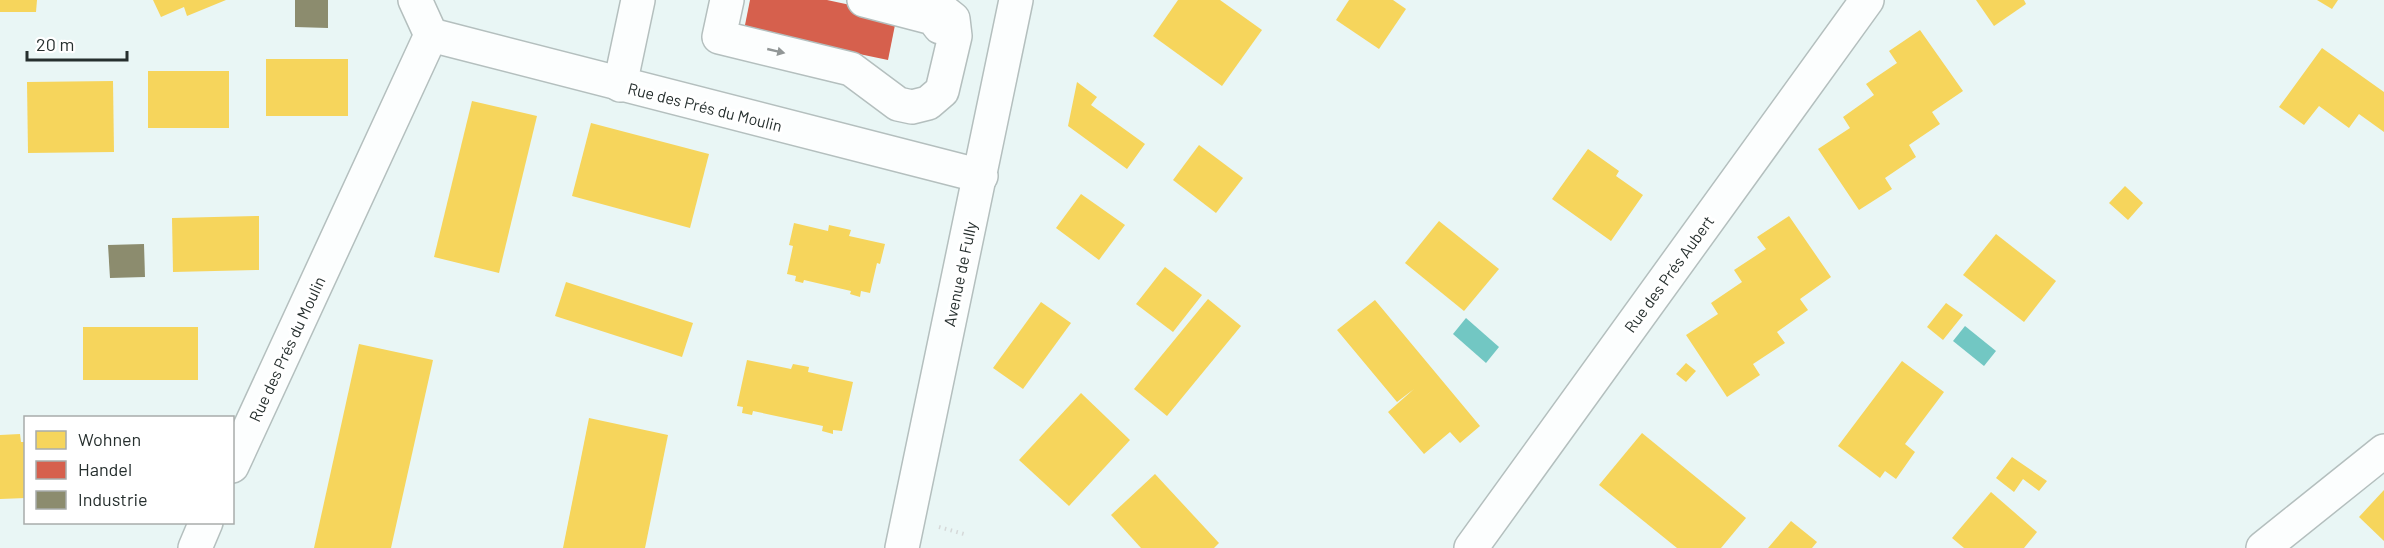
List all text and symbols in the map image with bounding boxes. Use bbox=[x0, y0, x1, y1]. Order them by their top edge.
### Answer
scale bar bbox=[27, 24, 128, 62]
text: 20 m bbox=[36, 33, 74, 55]
one-way arrow bbox=[767, 47, 786, 57]
street label: Rue des Prés du Moulin bbox=[626, 78, 784, 135]
street label: Rue des Prés Aubert bbox=[1620, 212, 1717, 336]
street label: Avenue de Fully bbox=[939, 219, 980, 328]
street label: Rue des Prés du Moulin bbox=[244, 273, 329, 425]
legend bbox=[24, 416, 234, 524]
text: Wohnen bbox=[78, 428, 141, 450]
text: Handel bbox=[78, 458, 132, 480]
text: Industrie bbox=[78, 488, 148, 510]

